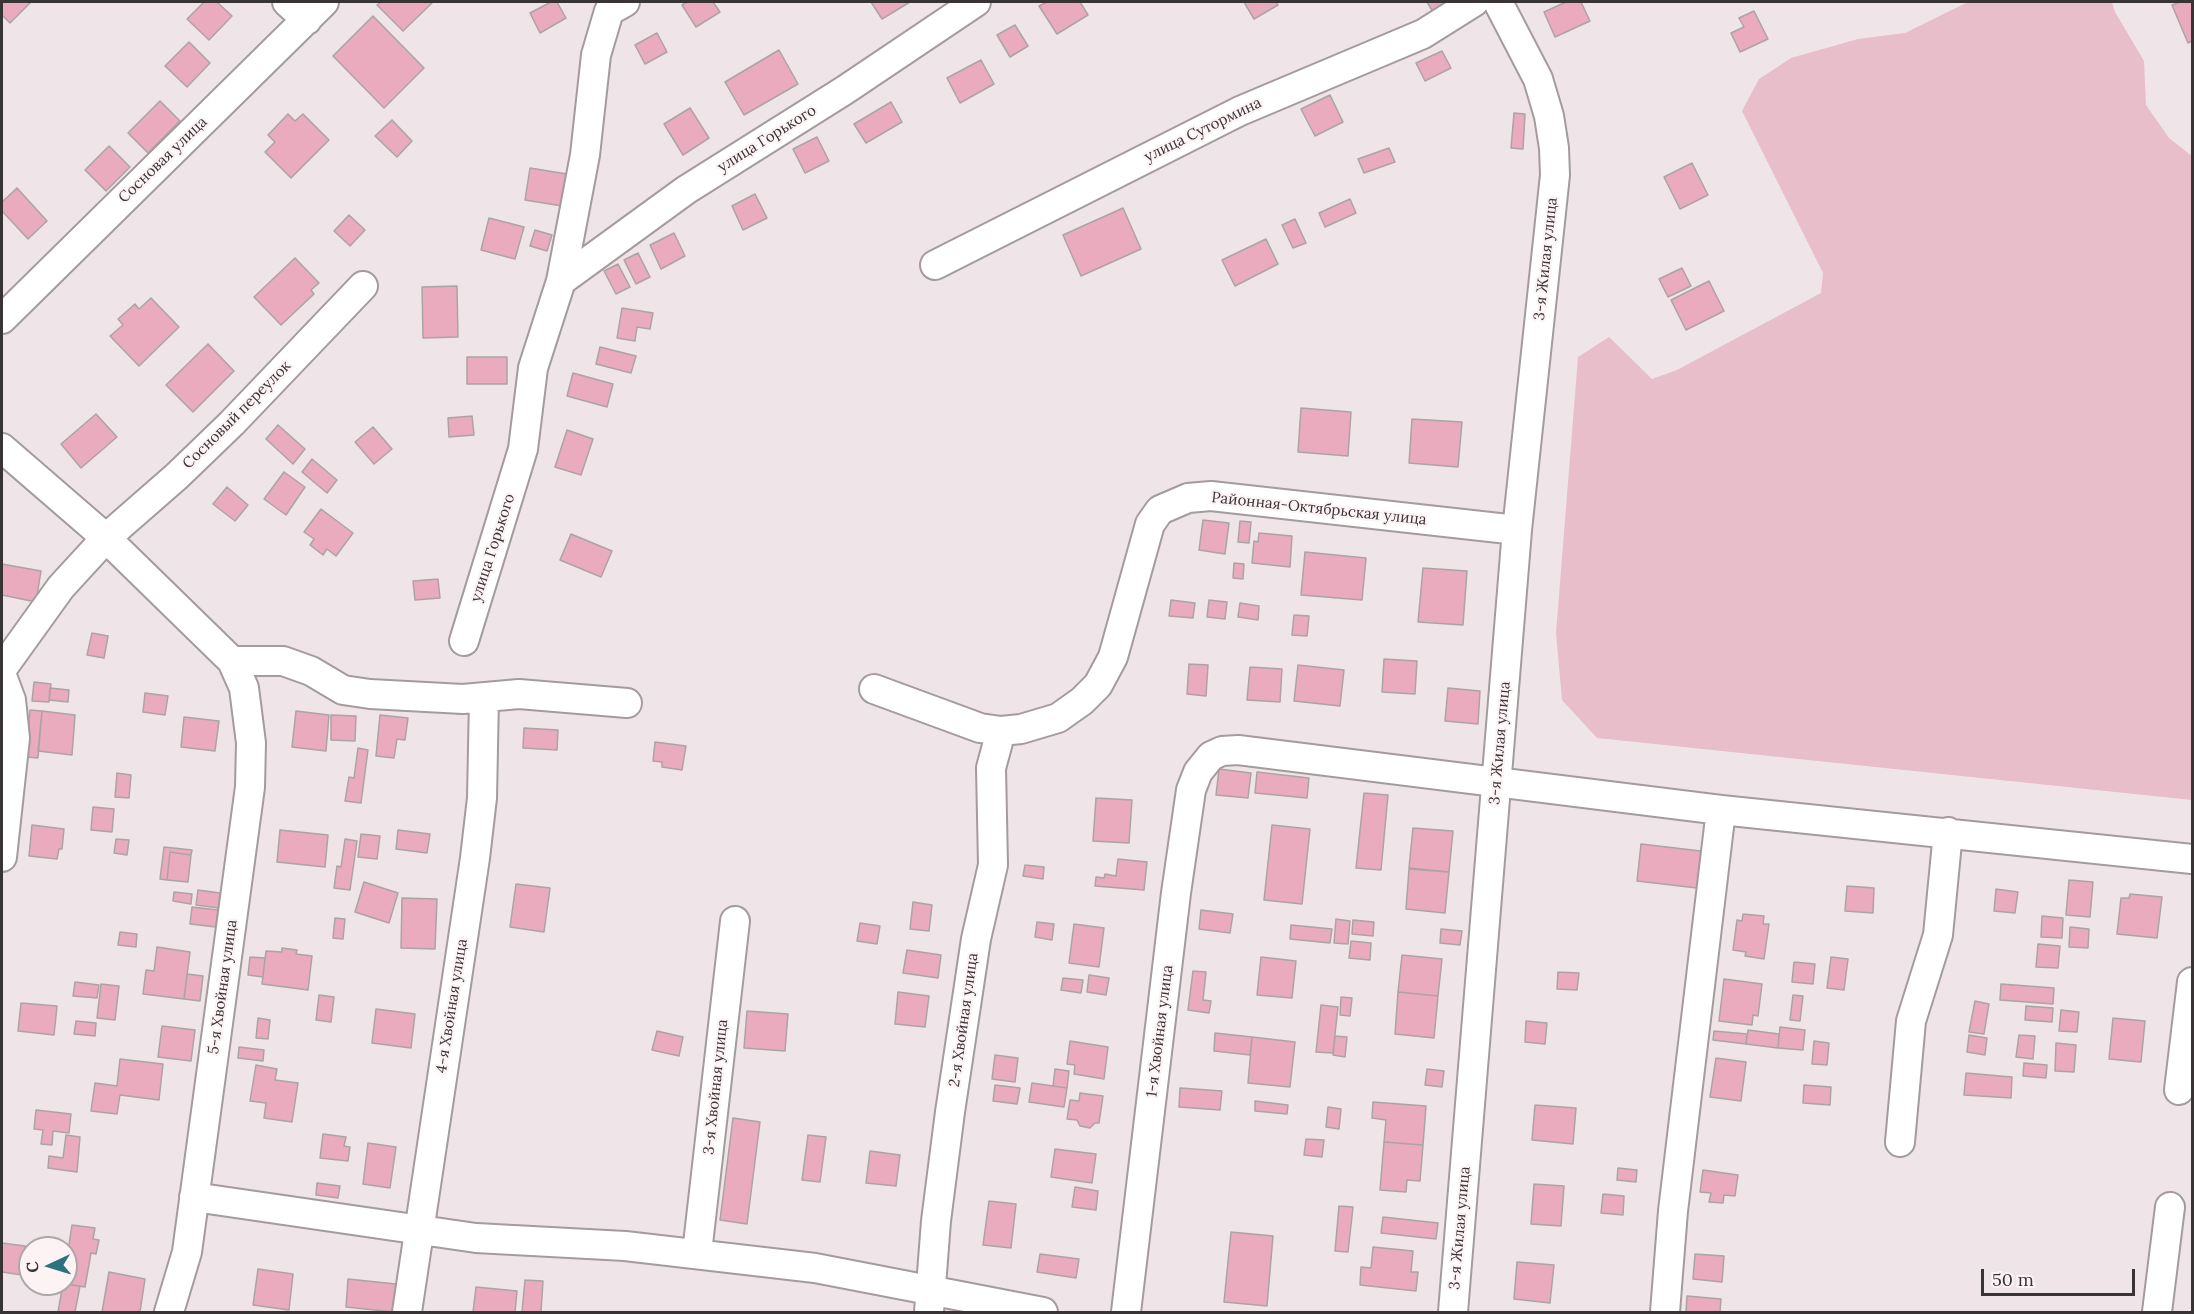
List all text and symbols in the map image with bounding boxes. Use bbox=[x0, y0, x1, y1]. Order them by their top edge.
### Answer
street label: улица Сутормина bbox=[1141, 94, 1265, 166]
street label: улица Горького bbox=[714, 102, 820, 176]
street label: Сосновая улица bbox=[115, 113, 211, 207]
street label: 3-я Жилая улица bbox=[1531, 197, 1561, 321]
street label: Сосновый переулок bbox=[179, 357, 295, 473]
street label: Районная-Октябрьская улица bbox=[1211, 489, 1427, 529]
street label: улица Горького bbox=[467, 492, 519, 604]
street label: 3-я Жилая улица bbox=[1486, 681, 1514, 805]
street label: 5-я Хвойная улица bbox=[205, 919, 241, 1055]
street label: 4-я Хвойная улица bbox=[433, 938, 471, 1074]
street label: 2-я Хвойная улица bbox=[946, 952, 982, 1088]
street label: 1-я Хвойная улица bbox=[1143, 964, 1177, 1098]
street label: 3-я Хвойная улица bbox=[700, 1019, 732, 1155]
street label: 3-я Жилая улица bbox=[1446, 1166, 1474, 1290]
north arrow bbox=[18, 1236, 78, 1296]
scale bar bbox=[1984, 1257, 2138, 1295]
text: С bbox=[22, 1261, 42, 1273]
text: 50 m bbox=[1992, 1268, 2034, 1291]

